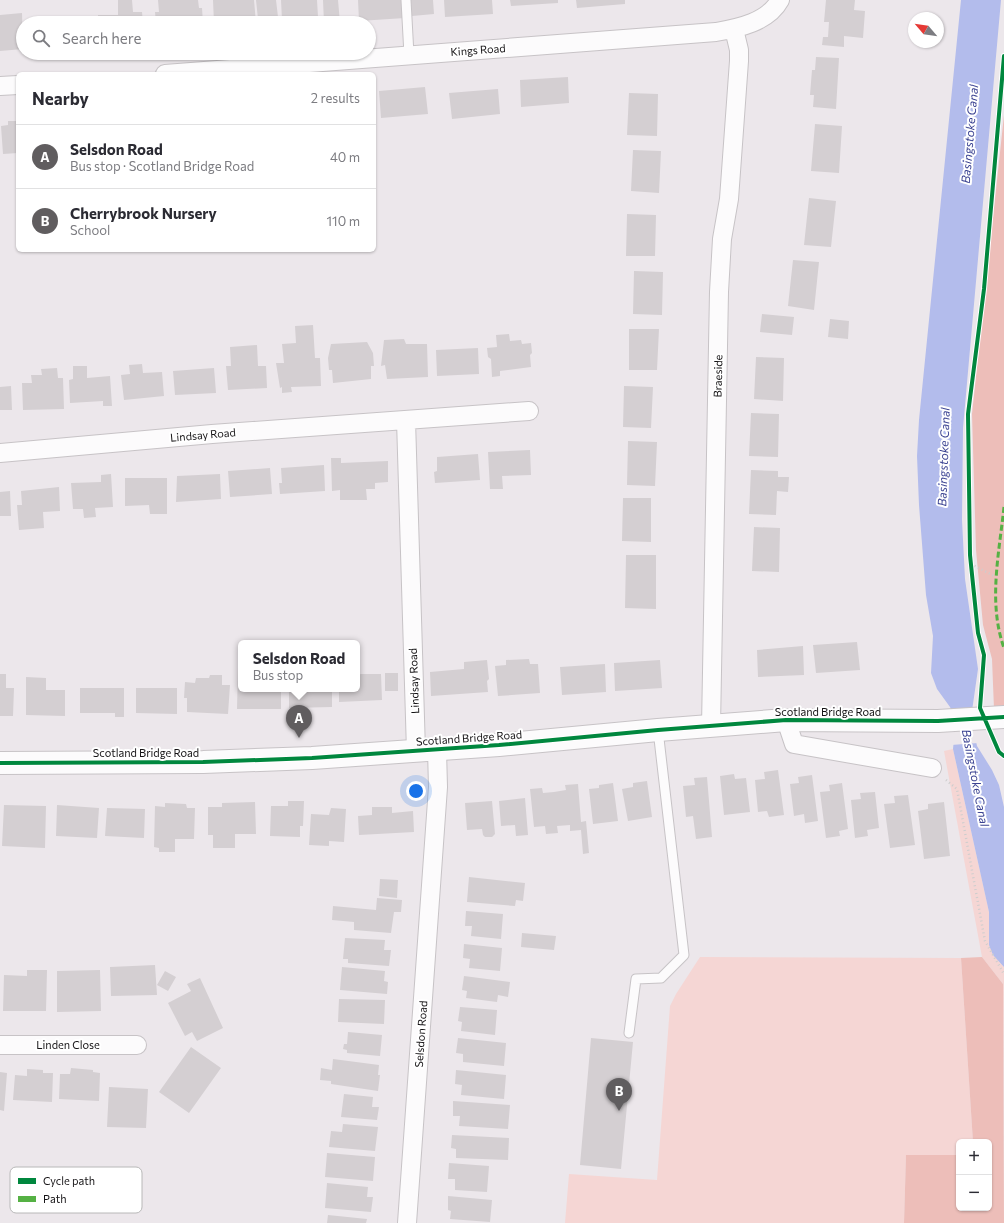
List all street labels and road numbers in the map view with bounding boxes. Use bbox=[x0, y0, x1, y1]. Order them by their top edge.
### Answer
street label: Kings Road bbox=[450, 41, 506, 58]
street label: Braeside bbox=[711, 354, 724, 398]
street label: Lindsay Road bbox=[170, 425, 236, 444]
street label: Lindsay Road bbox=[406, 648, 421, 714]
street label: Scotland Bridge Road bbox=[775, 705, 881, 718]
street label: Scotland Bridge Road bbox=[415, 727, 522, 748]
street label: Scotland Bridge Road bbox=[93, 746, 199, 759]
street label: Selsdon Road bbox=[412, 1000, 429, 1068]
street label: Linden Close bbox=[36, 1038, 100, 1051]

